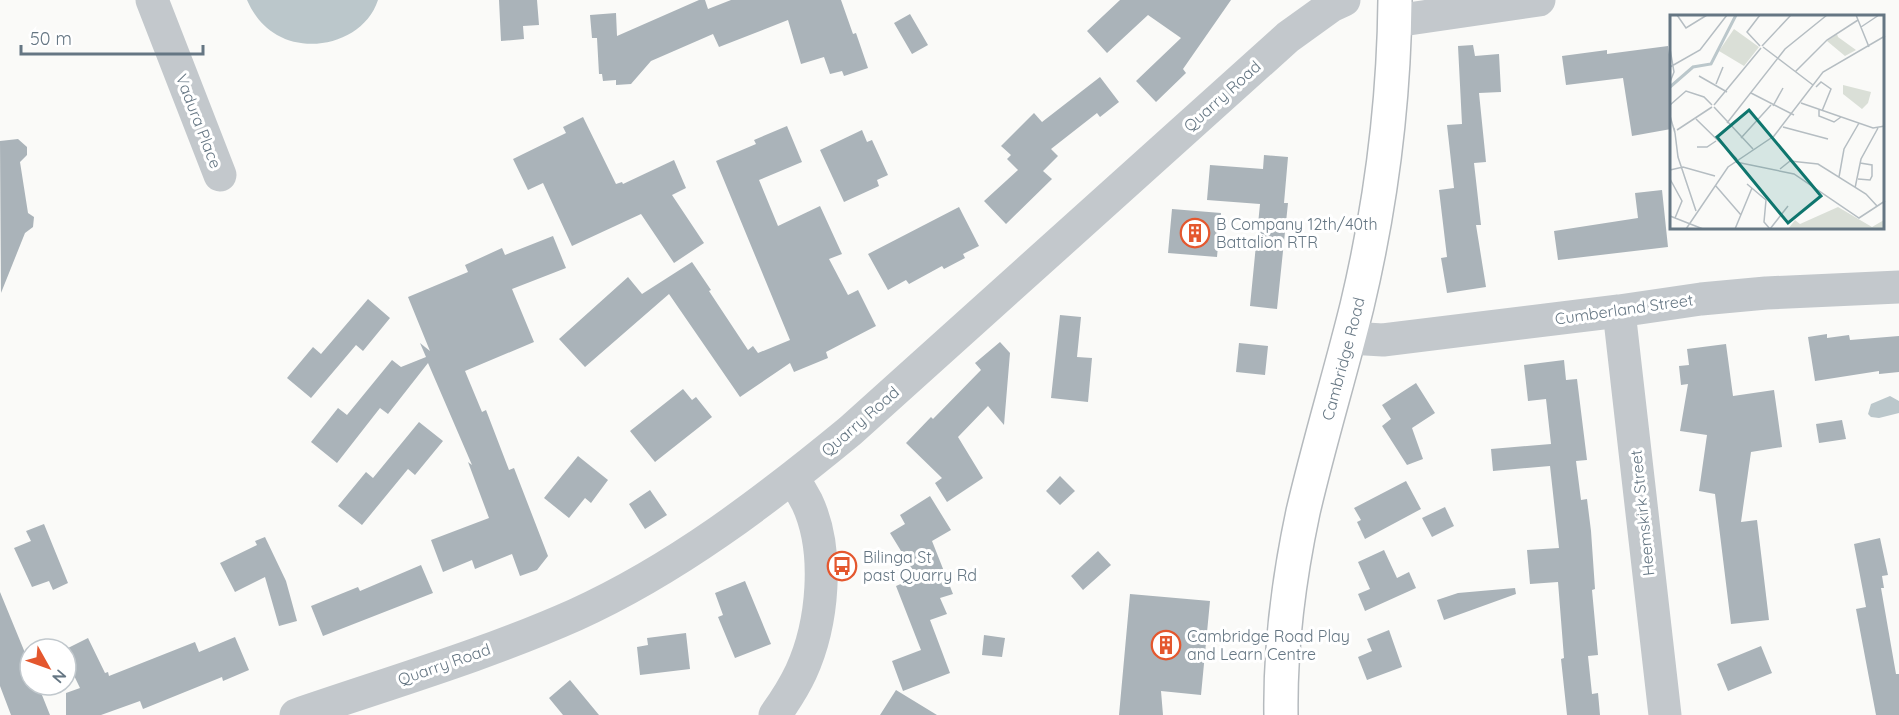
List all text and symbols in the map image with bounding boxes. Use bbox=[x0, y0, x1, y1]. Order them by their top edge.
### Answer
inset map bbox=[1670, 15, 1884, 230]
scale bar bbox=[21, 18, 202, 56]
text: 50 m bbox=[30, 27, 72, 50]
street label: Quarry Road bbox=[1179, 56, 1265, 136]
street label: Vadura Place bbox=[172, 71, 226, 171]
place label: B Company 12th/40th Battalion RTR bbox=[1216, 214, 1378, 252]
building icon: B Company 12th/40th Battalion RTR bbox=[1179, 217, 1211, 249]
street label: Cumberland Street bbox=[1554, 289, 1694, 329]
street label: Cambridge Road bbox=[1317, 295, 1369, 423]
street label: Quarry Road bbox=[817, 382, 903, 460]
street label: Heemskirk Street bbox=[1625, 449, 1659, 577]
place label: Bilinga St past Quarry Rd bbox=[863, 547, 977, 585]
bus stop icon: Bilinga St past Quarry Rd bbox=[826, 550, 858, 582]
place label: Cambridge Road Play and Learn Centre bbox=[1187, 626, 1350, 664]
building icon: Cambridge Road Play and Learn Centre bbox=[1150, 629, 1182, 661]
north arrow bbox=[18, 637, 78, 697]
street label: Quarry Road bbox=[395, 639, 493, 689]
text: N bbox=[48, 666, 71, 688]

